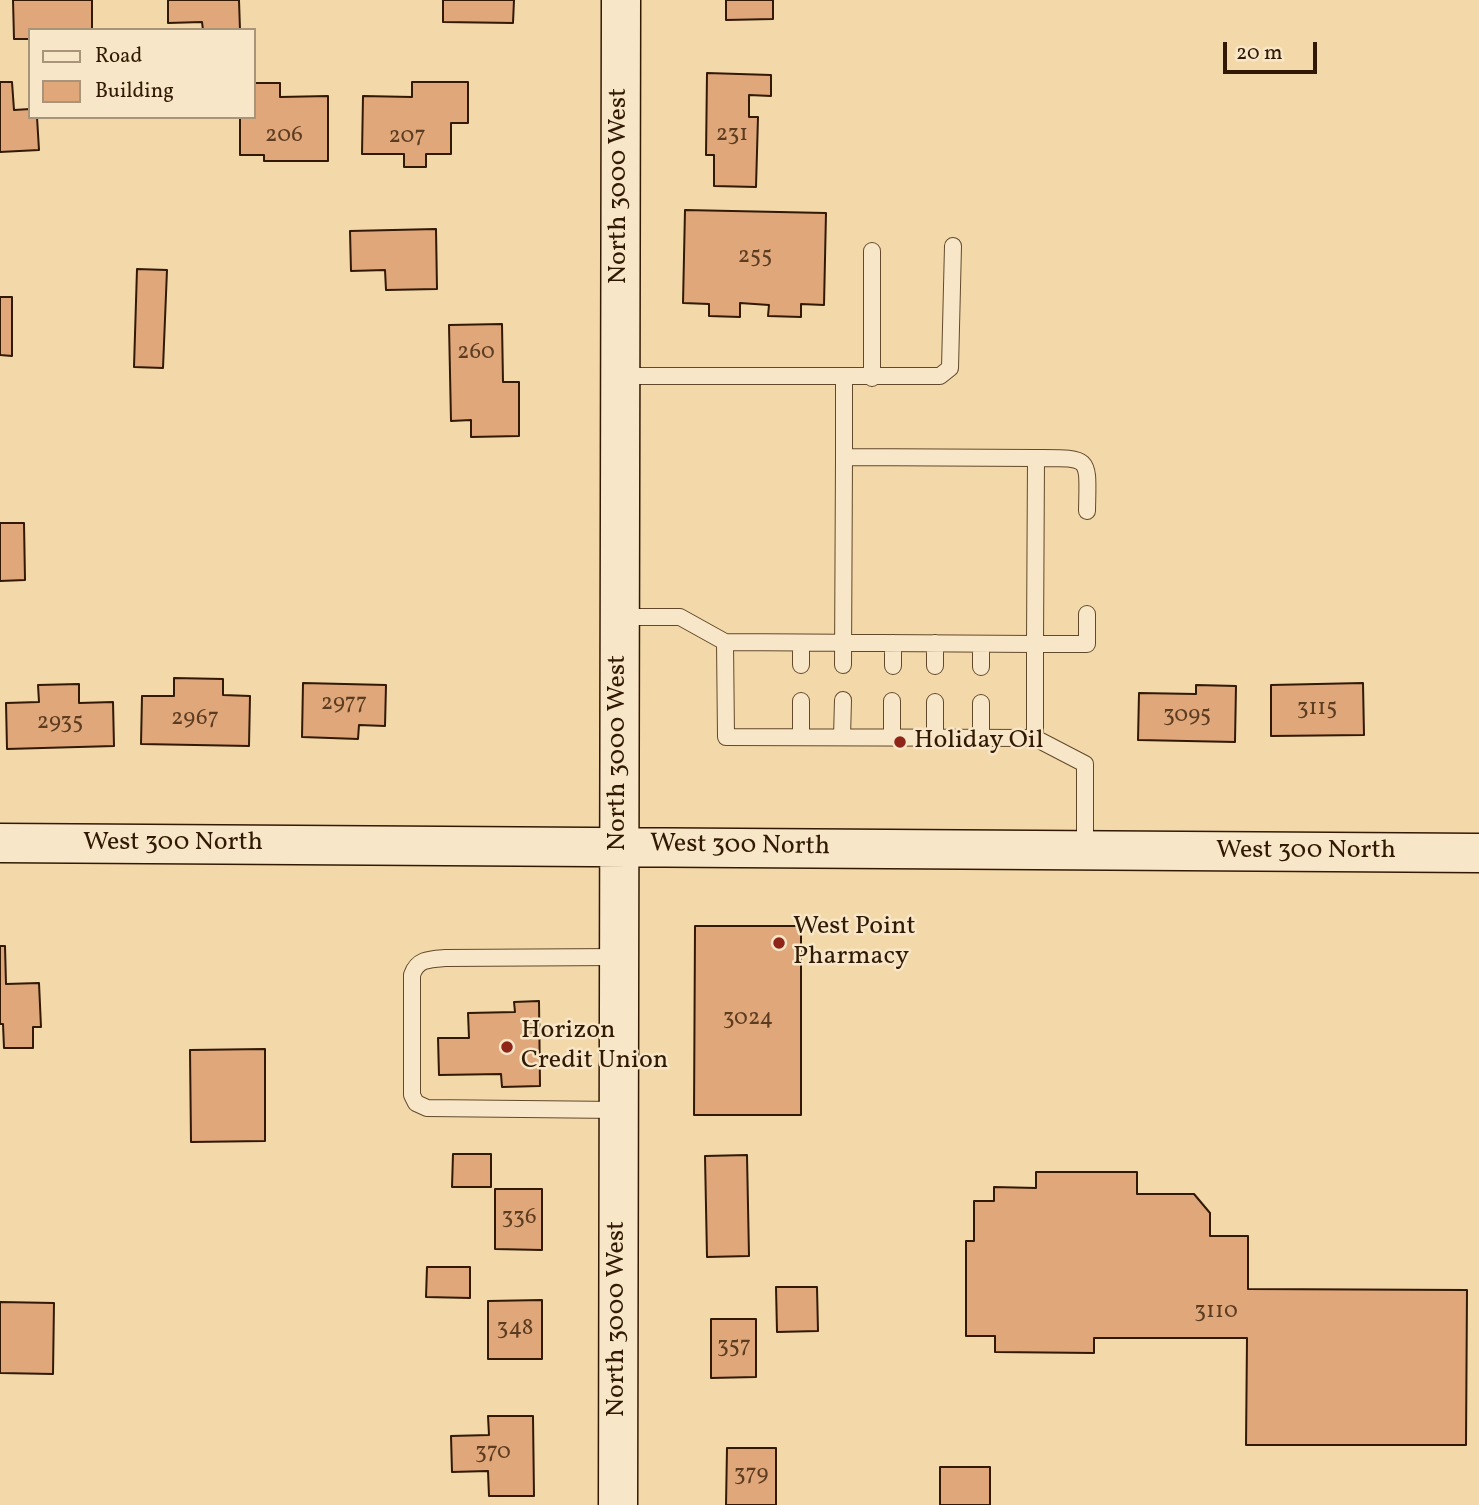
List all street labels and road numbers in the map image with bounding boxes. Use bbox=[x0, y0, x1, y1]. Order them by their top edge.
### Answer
street label: North 3000 West bbox=[604, 88, 636, 284]
street label: North 3000 West bbox=[603, 655, 635, 851]
street label: West 300 North bbox=[83, 828, 263, 860]
street label: West 300 North bbox=[650, 830, 830, 864]
street label: West 300 North bbox=[1216, 836, 1396, 868]
street label: North 3000 West bbox=[602, 1221, 634, 1417]

